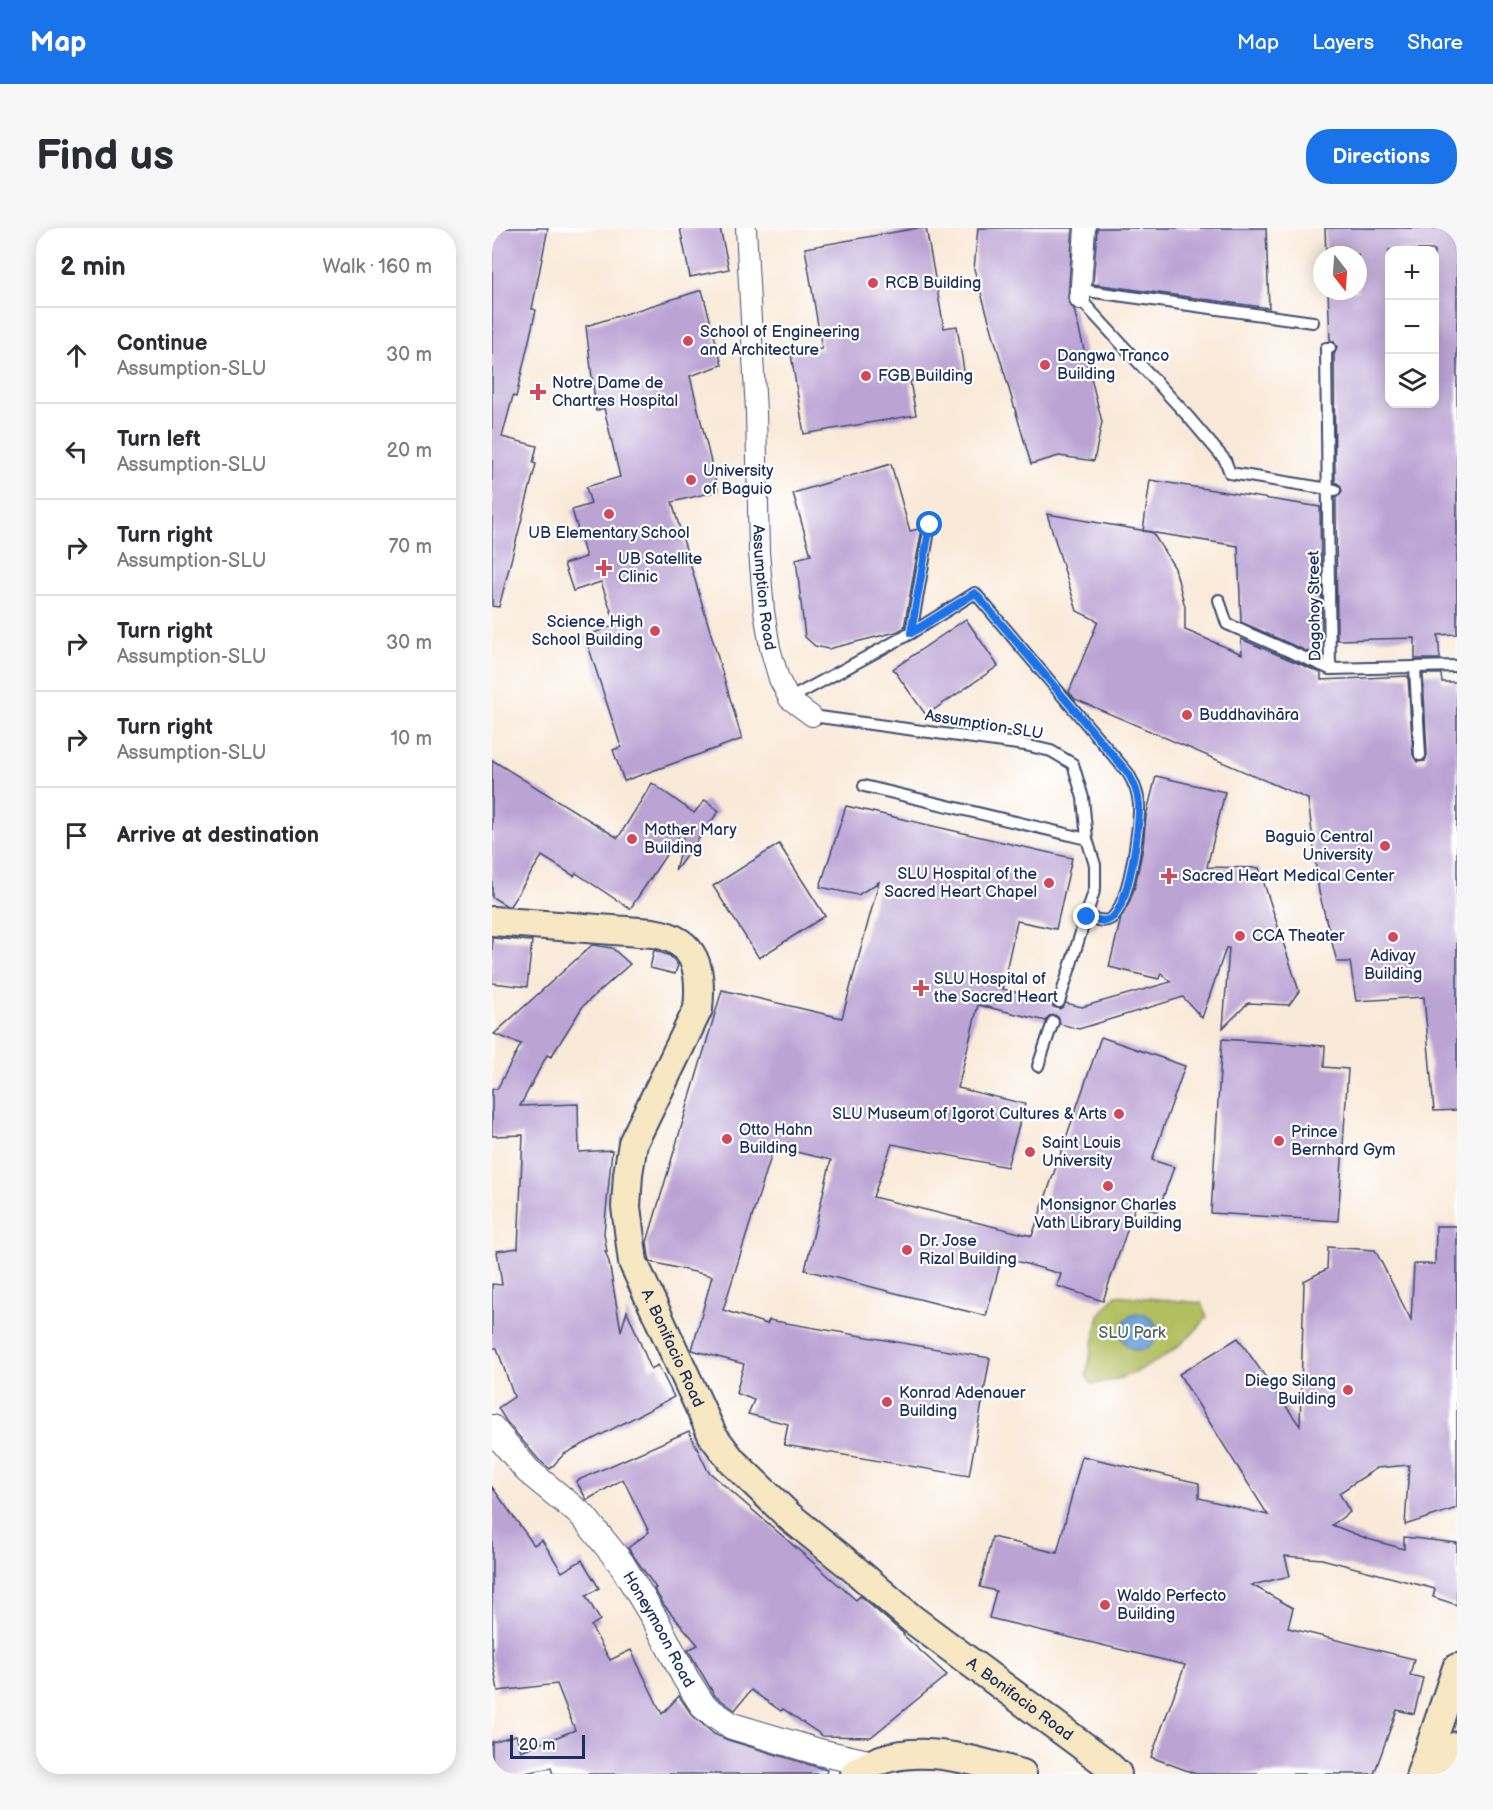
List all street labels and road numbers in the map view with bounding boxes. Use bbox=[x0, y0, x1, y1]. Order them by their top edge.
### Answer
street label: Assumption Road bbox=[749, 524, 780, 652]
street label: Dagohoy Street bbox=[1305, 550, 1325, 662]
street label: Assumption-SLU bbox=[924, 706, 1044, 744]
street label: A. Bonifacio Road bbox=[637, 1286, 708, 1410]
street label: Honeymoon Road bbox=[619, 1568, 698, 1691]
street label: A. Bonifacio Road bbox=[963, 1653, 1077, 1745]

